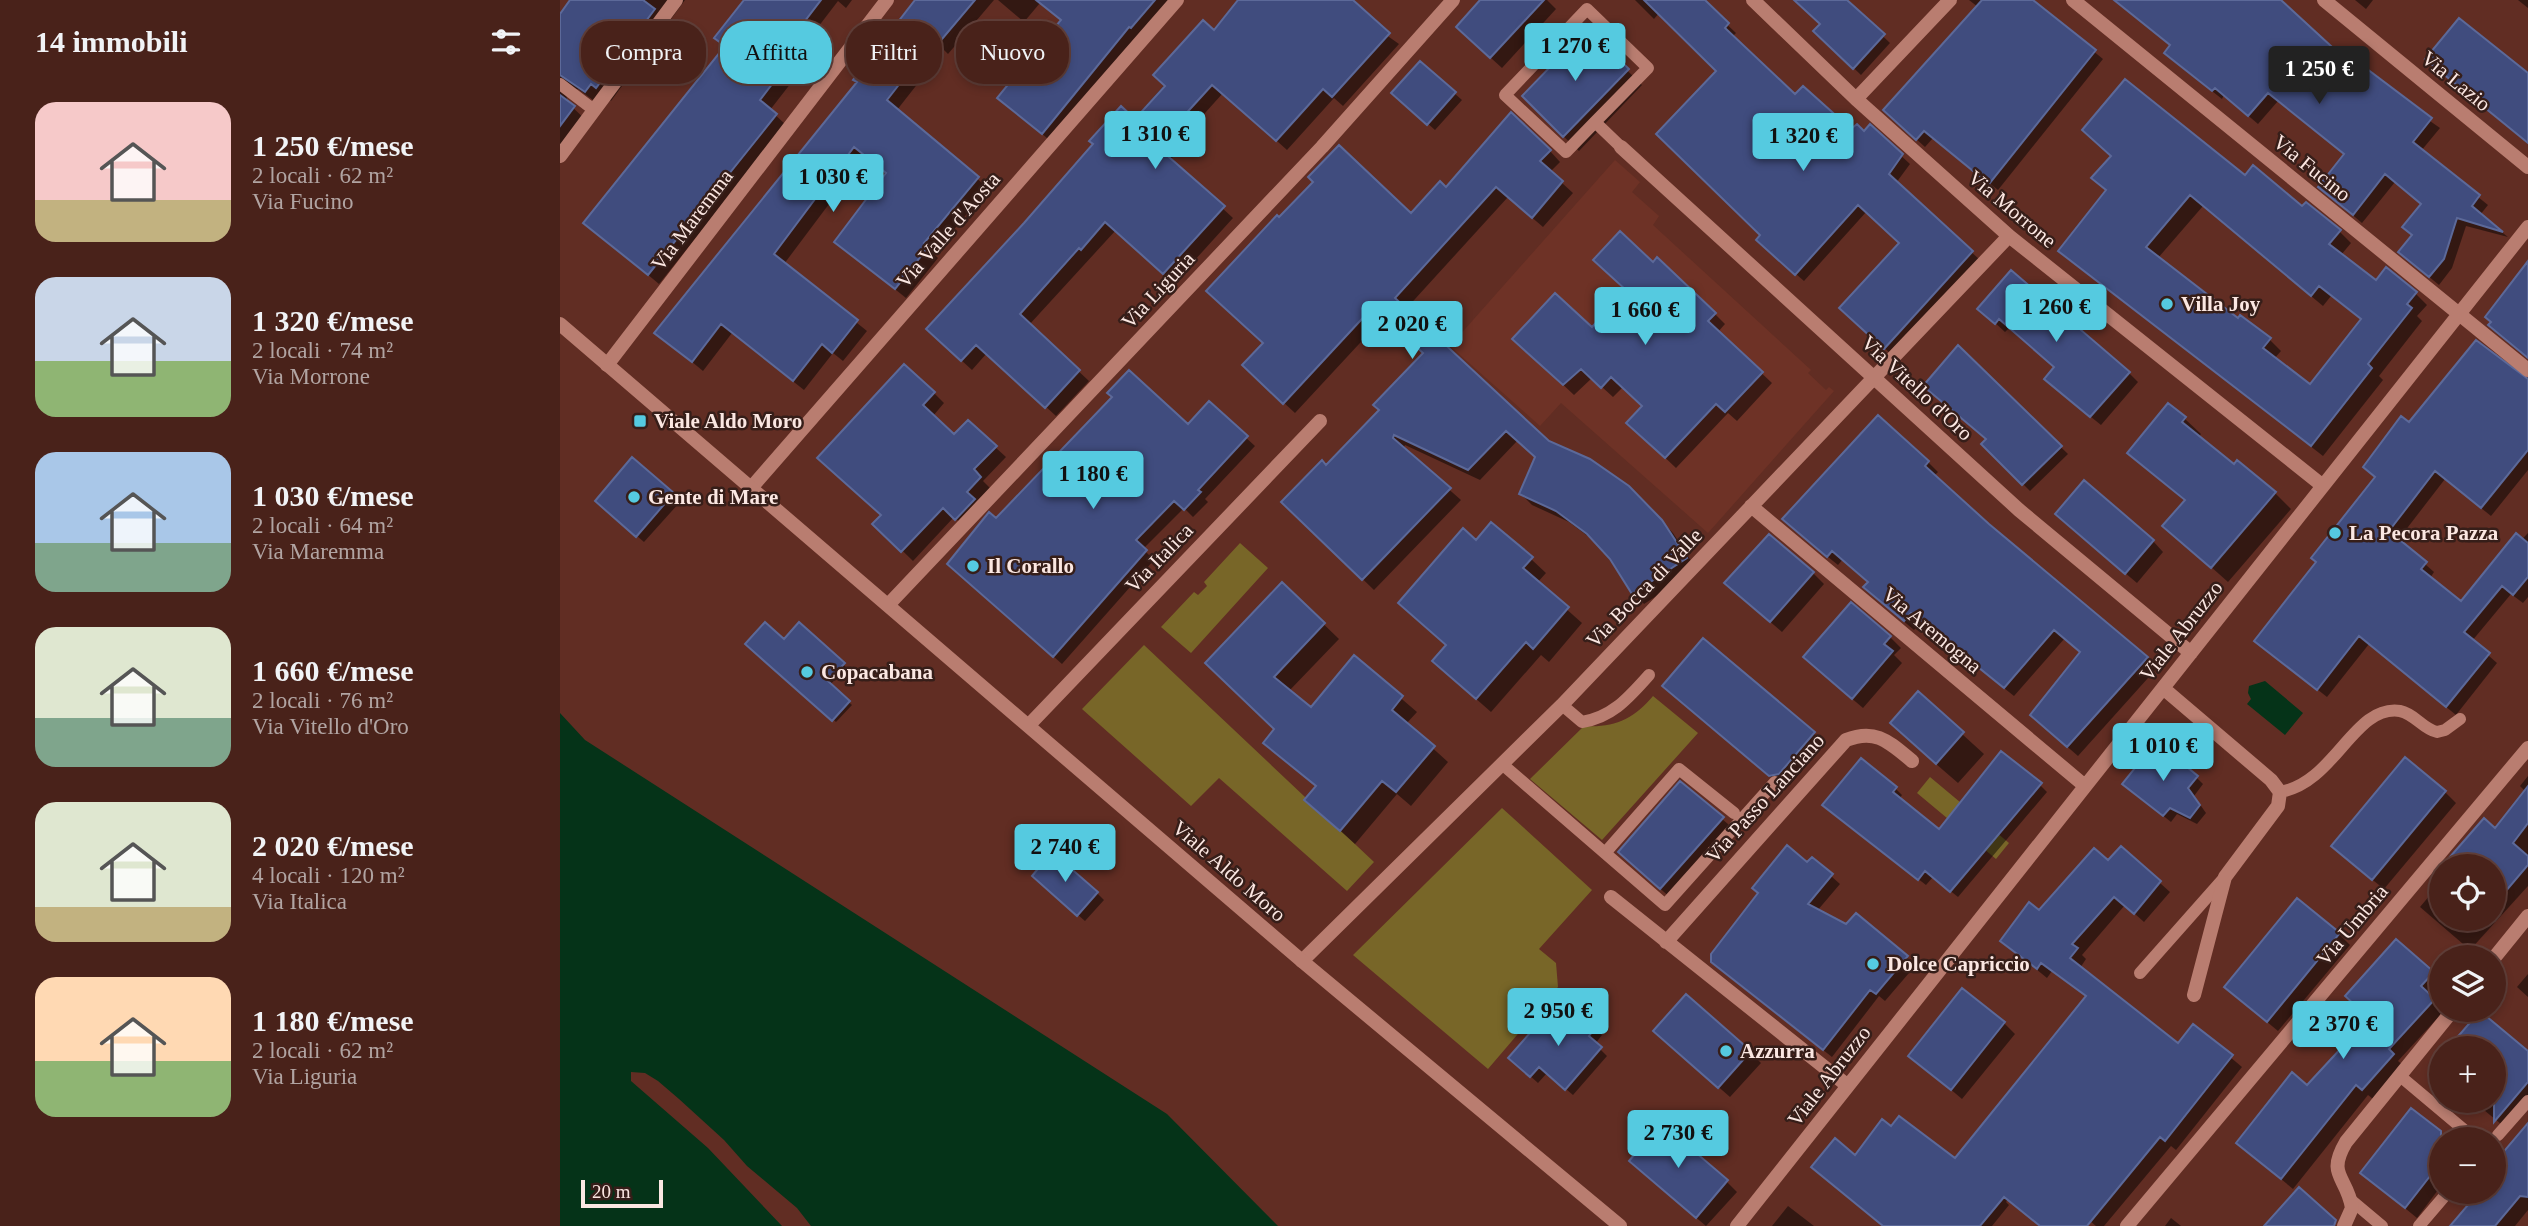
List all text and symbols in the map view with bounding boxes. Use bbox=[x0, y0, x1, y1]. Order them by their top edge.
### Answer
chip: Compra bbox=[581, 21, 706, 84]
chip: Affitta bbox=[720, 21, 832, 84]
chip: Filtri bbox=[846, 21, 942, 84]
chip: Nuovo bbox=[956, 21, 1069, 84]
icon: filters bbox=[487, 23, 525, 61]
pin: 1 270 € bbox=[1510, 24, 1640, 83]
text: 14 immobili bbox=[35, 25, 188, 58]
text: 1 270 € bbox=[1541, 33, 1610, 58]
pin: 1 250 € bbox=[2254, 46, 2384, 106]
street label: Via Lazio bbox=[2417, 46, 2495, 116]
text: 1 250 € bbox=[2285, 56, 2354, 81]
pin: 1 310 € bbox=[1090, 111, 1220, 171]
pin: 1 320 € bbox=[1738, 114, 1868, 173]
text: 1 310 € bbox=[1121, 121, 1190, 146]
text: 1 320 € bbox=[1769, 123, 1838, 148]
text: 1 250 €/mese bbox=[252, 129, 414, 162]
icon: home bbox=[91, 130, 175, 214]
street label: Via Fucino bbox=[2268, 130, 2356, 206]
pin: 1 030 € bbox=[768, 154, 898, 214]
text: 2 locali · 62 m² bbox=[252, 163, 393, 188]
street label: Via Maremma bbox=[646, 164, 738, 275]
text: 1 030 € bbox=[799, 164, 868, 189]
street label: Via Morrone bbox=[1963, 165, 2061, 253]
street label: Via Valle d'Aosta bbox=[891, 167, 1005, 293]
text: Via Fucino bbox=[252, 189, 353, 214]
street label: Via Liguria bbox=[1116, 246, 1200, 333]
pin: 1 260 € bbox=[1991, 284, 2121, 344]
pin: 1 660 € bbox=[1580, 288, 1710, 347]
place label: Villa Joy bbox=[2181, 292, 2261, 316]
text: 1 260 € bbox=[2022, 294, 2091, 319]
marker: Villa Joy bbox=[2159, 296, 2175, 312]
text: 1 660 € bbox=[1611, 297, 1680, 322]
pin: 2 020 € bbox=[1347, 302, 1477, 361]
text: 1 320 €/mese bbox=[252, 304, 414, 337]
icon: home bbox=[91, 305, 175, 389]
text: 2 020 € bbox=[1378, 311, 1447, 336]
street label: Via Vitello d'Oro bbox=[1856, 330, 1978, 446]
text: 2 locali · 74 m² bbox=[252, 338, 393, 363]
text: Via Morrone bbox=[252, 364, 370, 389]
place label: Viale Aldo Moro bbox=[654, 409, 802, 433]
marker: Viale Aldo Moro bbox=[632, 413, 648, 429]
pin: 1 180 € bbox=[1028, 452, 1158, 511]
text: 1 180 € bbox=[1059, 461, 1128, 486]
text: 1 030 €/mese bbox=[252, 479, 414, 512]
icon: home bbox=[91, 480, 175, 564]
place label: Gente di Mare bbox=[648, 485, 778, 509]
marker: Gente di Mare bbox=[626, 489, 642, 505]
text: 2 locali · 64 m² bbox=[252, 513, 393, 538]
street label: Via Italica bbox=[1120, 518, 1198, 598]
place label: La Pecora Pazza bbox=[2349, 521, 2499, 545]
street label: Via Bocca di Valle bbox=[1581, 523, 1707, 653]
marker: La Pecora Pazza bbox=[2327, 525, 2343, 541]
text: Via Maremma bbox=[252, 539, 384, 564]
place label: Il Corallo bbox=[987, 554, 1074, 578]
marker: Il Corallo bbox=[965, 558, 981, 574]
street label: Viale Abruzzo bbox=[2134, 576, 2228, 686]
street label: Via Aremogna bbox=[1878, 582, 1987, 679]
text: 1 660 €/mese bbox=[252, 654, 414, 687]
icon: home bbox=[91, 655, 175, 739]
place label: Copacabana bbox=[821, 660, 934, 684]
marker: Copacabana bbox=[799, 664, 815, 680]
text: 2 locali · 76 m² bbox=[252, 688, 393, 713]
text: Via Vitello d'Oro bbox=[252, 714, 409, 739]
pin: 1 010 € bbox=[2098, 724, 2228, 783]
street label: Via Passo Lanciano bbox=[1701, 728, 1829, 868]
text: 1 010 € bbox=[2129, 733, 2198, 758]
street label: Viale Aldo Moro bbox=[1167, 815, 1291, 927]
pin: 2 740 € bbox=[1000, 824, 1130, 884]
text: 2 020 €/mese bbox=[252, 829, 414, 862]
icon: home bbox=[91, 830, 175, 914]
text: 2 740 € bbox=[1031, 834, 1100, 859]
map controls bbox=[2429, 854, 2506, 1204]
button: locate bbox=[2429, 854, 2506, 931]
text: 4 locali · 120 m² bbox=[252, 863, 405, 888]
street label: Via Umbria bbox=[2311, 879, 2393, 970]
text: Via Italica bbox=[252, 889, 347, 914]
button: layers bbox=[2429, 945, 2506, 1022]
place label: Dolce Capriccio bbox=[1887, 952, 2030, 976]
marker: Dolce Capriccio bbox=[1865, 956, 1881, 972]
pin: 2 950 € bbox=[1493, 988, 1623, 1048]
text: 2 950 € bbox=[1524, 998, 1593, 1023]
pin: 2 370 € bbox=[2278, 1002, 2408, 1061]
text: 1 180 €/mese bbox=[252, 1004, 414, 1037]
icon: home bbox=[91, 1005, 175, 1089]
text: 2 370 € bbox=[2309, 1011, 2378, 1036]
street label: Viale Abruzzo bbox=[1782, 1021, 1876, 1131]
button: + bbox=[2429, 1036, 2506, 1113]
text: 2 locali · 62 m² bbox=[252, 1038, 393, 1063]
place label: Azzurra bbox=[1740, 1039, 1815, 1063]
marker: Azzurra bbox=[1718, 1043, 1734, 1059]
text: Via Liguria bbox=[252, 1064, 357, 1089]
pin: 2 730 € bbox=[1613, 1110, 1743, 1170]
text: 2 730 € bbox=[1644, 1120, 1713, 1145]
button: − bbox=[2429, 1127, 2506, 1204]
scale bar bbox=[581, 1177, 663, 1209]
text: 20 m bbox=[592, 1181, 631, 1202]

